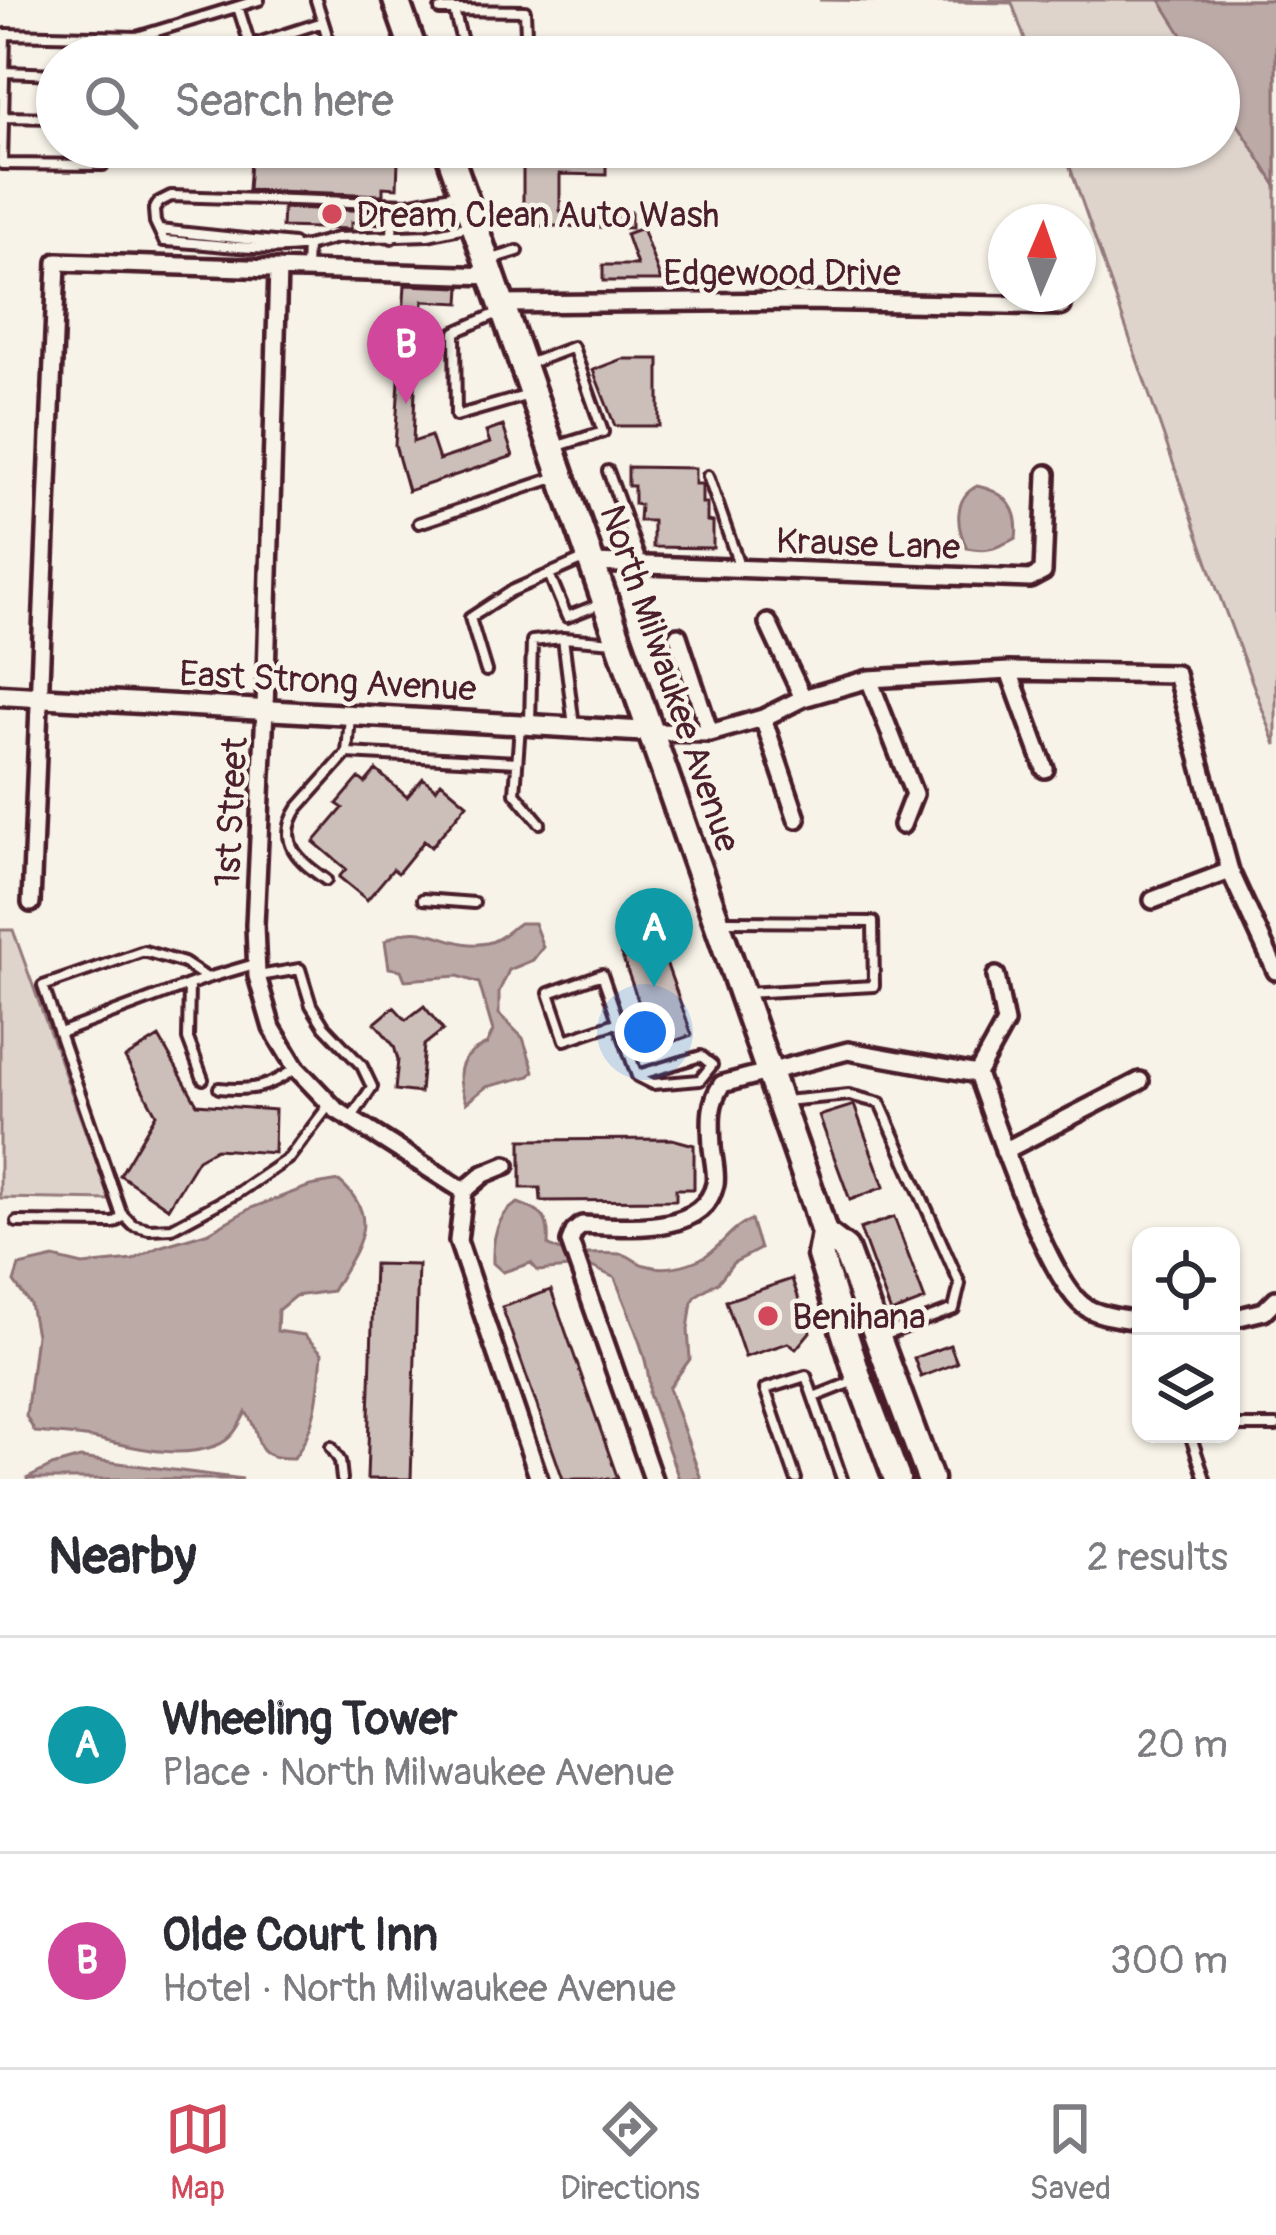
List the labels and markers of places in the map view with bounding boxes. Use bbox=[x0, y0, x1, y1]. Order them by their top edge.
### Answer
place label: Dream Clean Auto Wash bbox=[356, 193, 720, 238]
marker: Dream Clean Auto Wash bbox=[319, 201, 345, 227]
pin: B bbox=[367, 305, 445, 404]
pin: A bbox=[615, 888, 693, 987]
place label: Benihana bbox=[792, 1295, 926, 1340]
marker: Benihana bbox=[755, 1303, 781, 1329]

